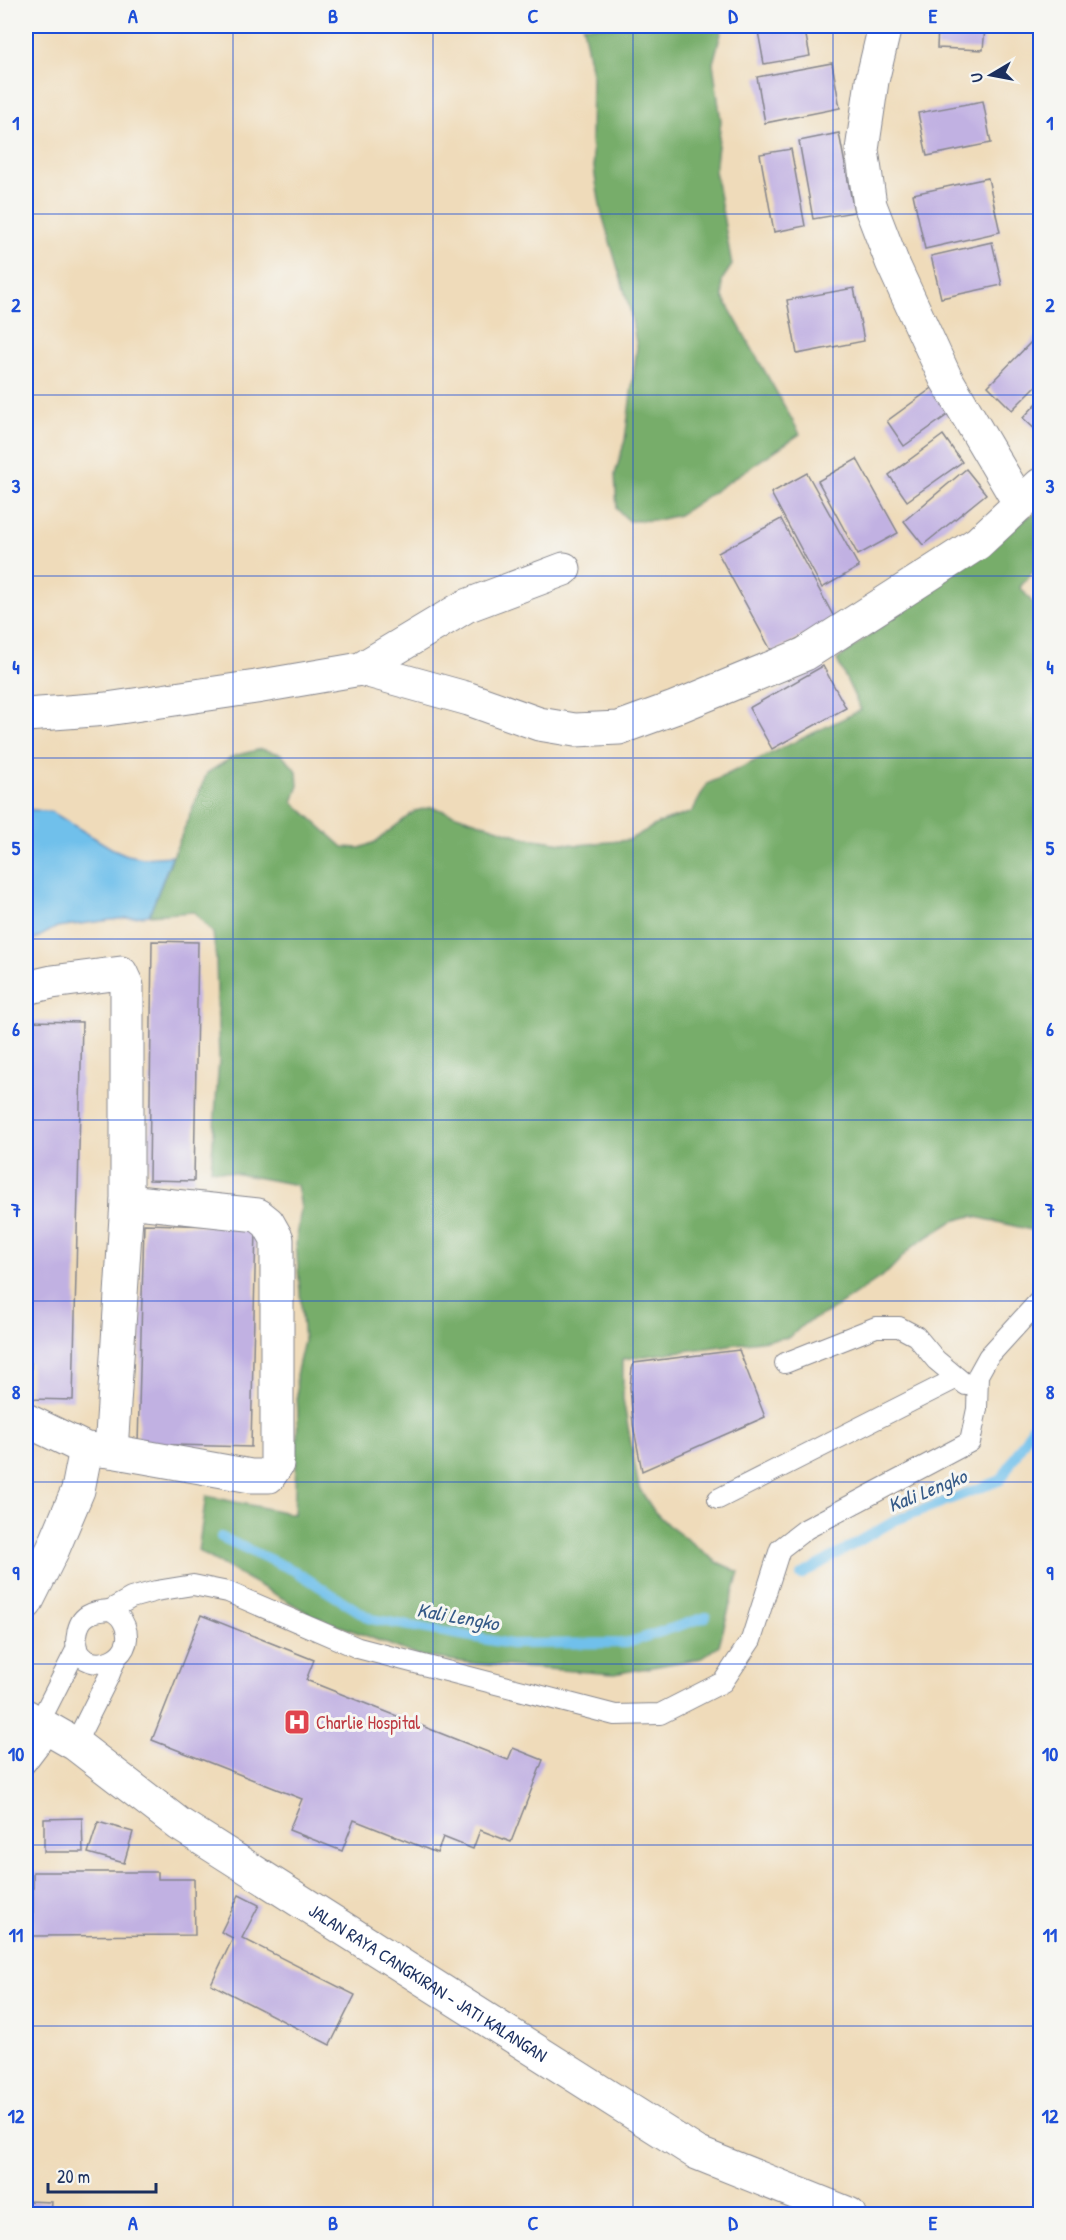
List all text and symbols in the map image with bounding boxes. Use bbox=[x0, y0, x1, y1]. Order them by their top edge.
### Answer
text: A bbox=[128, 2, 138, 29]
text: B bbox=[328, 2, 338, 29]
text: C bbox=[528, 2, 539, 29]
text: D bbox=[728, 2, 738, 29]
text: E bbox=[929, 2, 938, 29]
north arrow bbox=[961, 45, 1021, 105]
text: U bbox=[965, 71, 988, 84]
text: 1 bbox=[12, 109, 20, 136]
text: 1 bbox=[1046, 109, 1054, 136]
text: 2 bbox=[11, 291, 21, 318]
text: 2 bbox=[1045, 291, 1055, 318]
text: 3 bbox=[12, 472, 21, 499]
text: 3 bbox=[1046, 472, 1055, 499]
text: 4 bbox=[12, 653, 20, 680]
text: 4 bbox=[1046, 653, 1054, 680]
text: 5 bbox=[12, 834, 21, 861]
text: 5 bbox=[1046, 834, 1055, 861]
text: 6 bbox=[12, 1015, 20, 1042]
text: 6 bbox=[1046, 1015, 1054, 1042]
text: 7 bbox=[10, 1196, 21, 1223]
text: 7 bbox=[1044, 1196, 1055, 1223]
text: 8 bbox=[12, 1378, 21, 1405]
text: 8 bbox=[1046, 1378, 1055, 1405]
water label: Kali Lengko bbox=[884, 1461, 972, 1519]
text: 9 bbox=[12, 1559, 20, 1586]
text: 9 bbox=[1046, 1559, 1054, 1586]
water label: Kali Lengko bbox=[415, 1596, 503, 1638]
hospital icon: Charlie Hospital bbox=[282, 1707, 312, 1737]
place label: Charlie Hospital bbox=[316, 1710, 420, 1735]
text: 10 bbox=[8, 1740, 24, 1767]
text: 10 bbox=[1042, 1740, 1058, 1767]
street label: JALAN RAYA CANGKIRAN - JATI KALANGAN bbox=[304, 1897, 552, 2067]
text: 11 bbox=[9, 1921, 23, 1948]
text: 11 bbox=[1043, 1921, 1057, 1948]
text: 12 bbox=[8, 2102, 25, 2129]
text: 12 bbox=[1042, 2102, 1059, 2129]
scale bar bbox=[48, 2156, 156, 2194]
text: 20 m bbox=[57, 2164, 90, 2189]
text: A bbox=[128, 2209, 138, 2236]
text: B bbox=[328, 2209, 338, 2236]
text: C bbox=[528, 2209, 539, 2236]
text: D bbox=[728, 2209, 738, 2236]
text: E bbox=[929, 2209, 938, 2236]

